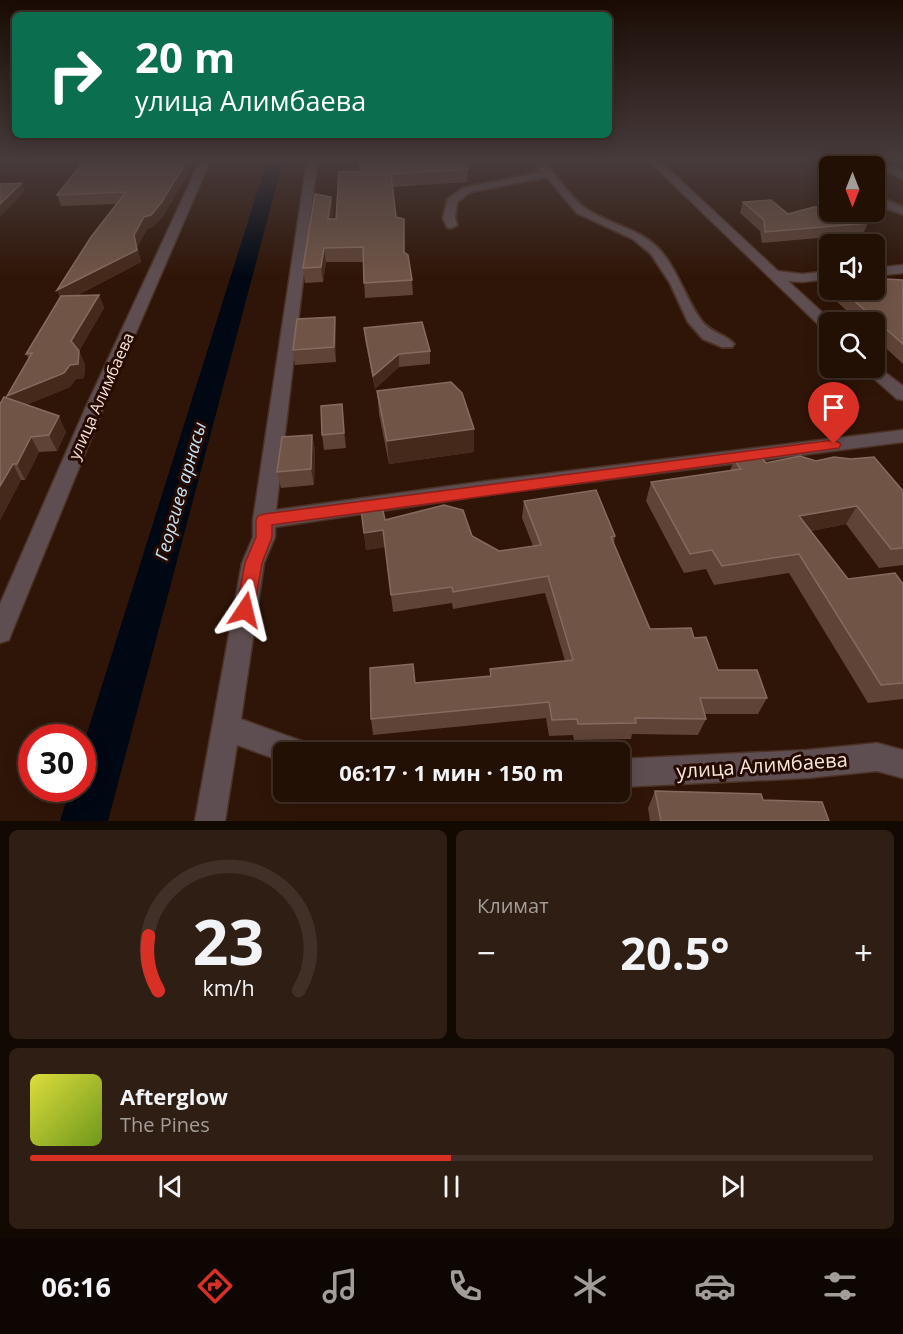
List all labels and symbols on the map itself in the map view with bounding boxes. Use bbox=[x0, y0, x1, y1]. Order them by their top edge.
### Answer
north arrow bbox=[819, 156, 885, 222]
street label: улица Алимбаева bbox=[63, 329, 139, 463]
pin bbox=[808, 382, 859, 444]
water label: Георгиев арнасы bbox=[149, 419, 211, 563]
position arrow bbox=[213, 578, 277, 642]
speed limit sign: 30 bbox=[18, 724, 96, 802]
street label: улица Алимбаева bbox=[676, 746, 848, 784]

